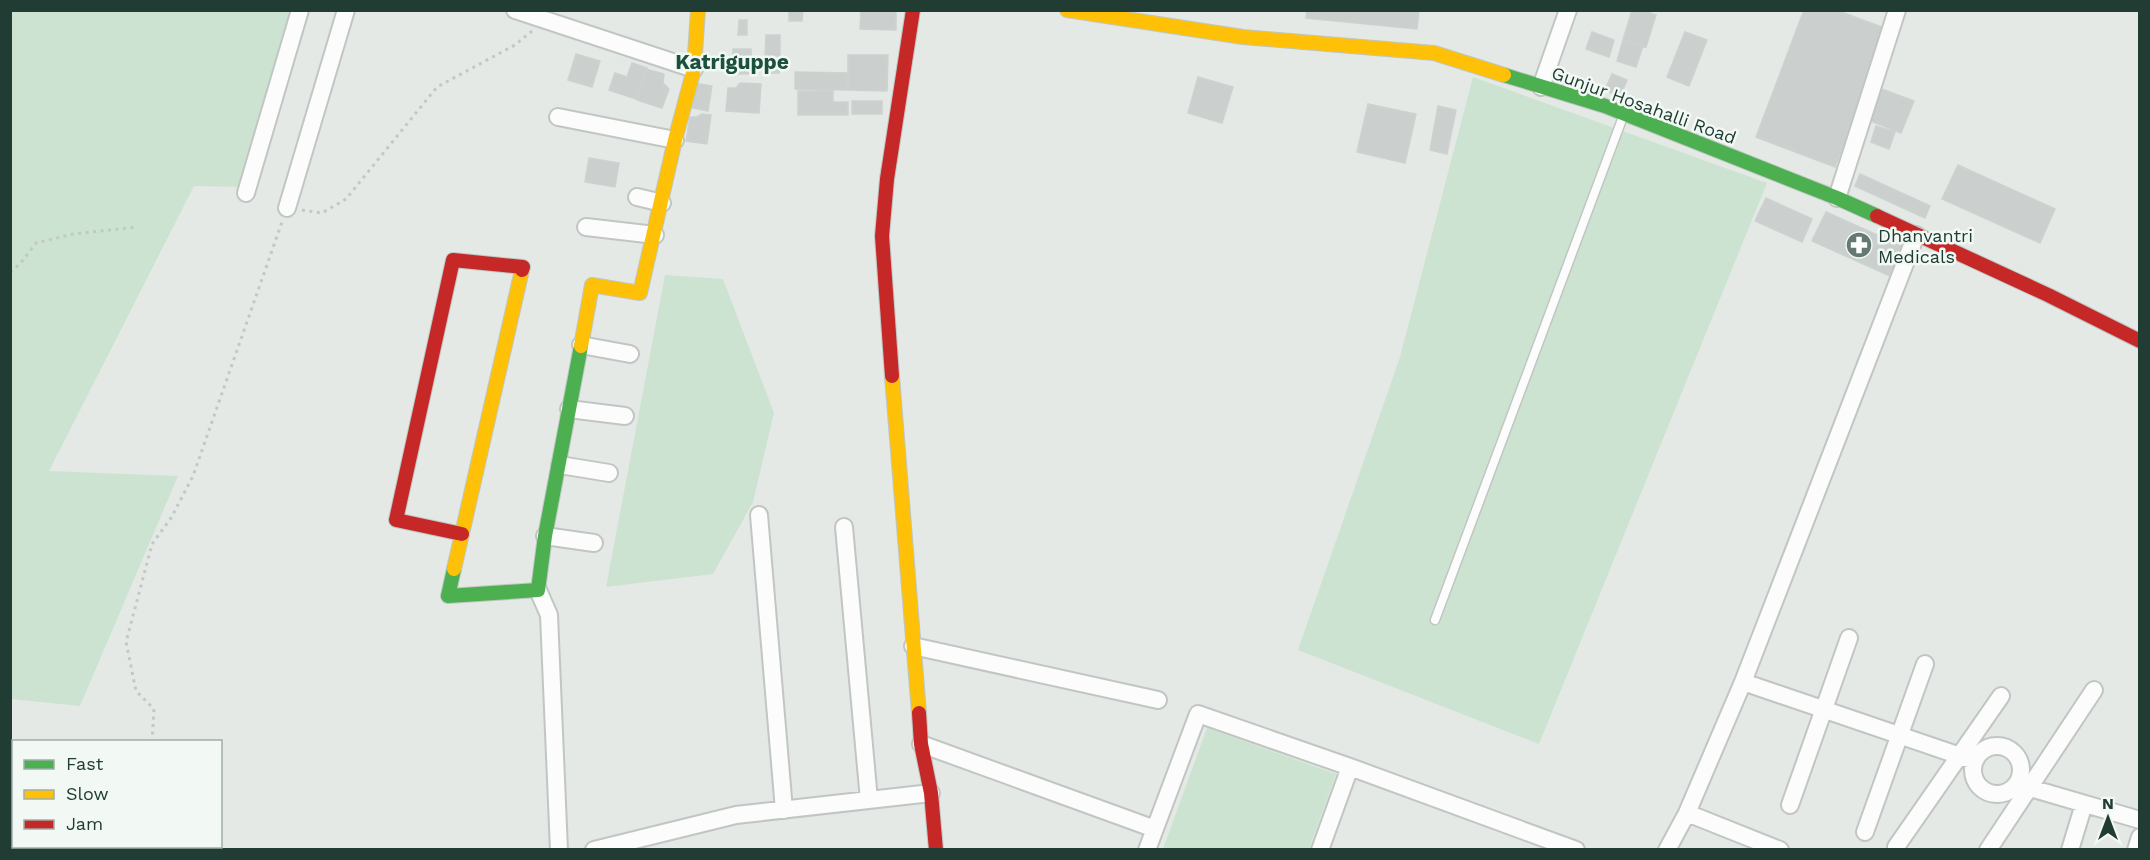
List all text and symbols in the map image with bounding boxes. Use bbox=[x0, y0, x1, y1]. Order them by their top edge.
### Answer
district label: Katriguppe bbox=[675, 49, 789, 74]
street label: Gunjur Hosahalli Road bbox=[1549, 62, 1739, 148]
place label: Dhanvantri Medicals bbox=[1878, 225, 1973, 267]
pharmacy icon: Dhanvantri Medicals bbox=[1844, 230, 1874, 260]
legend bbox=[12, 740, 222, 848]
text: Fast bbox=[66, 753, 104, 774]
text: Slow bbox=[66, 783, 109, 804]
north arrow bbox=[2078, 788, 2138, 848]
text: N bbox=[2102, 794, 2114, 813]
text: Jam bbox=[66, 813, 103, 834]

